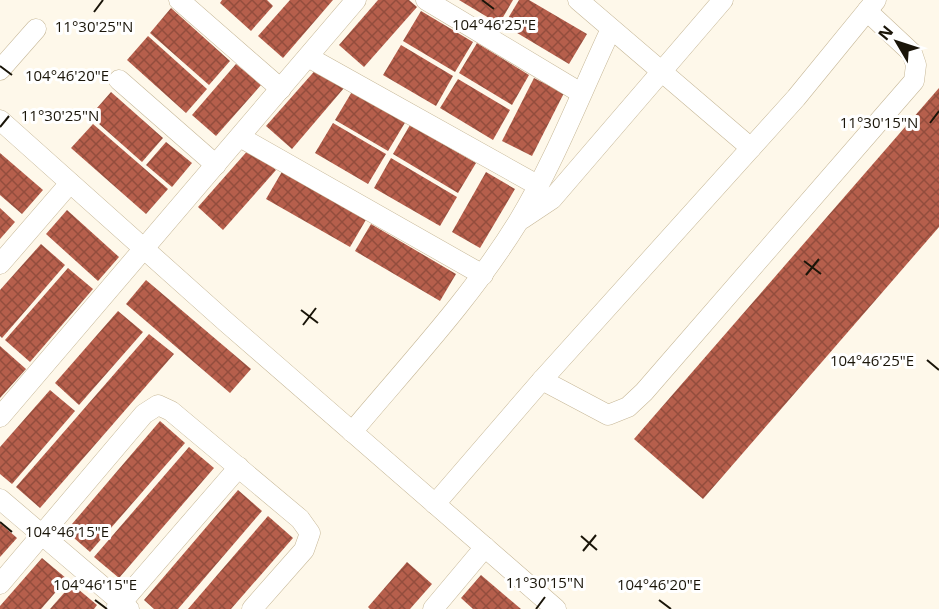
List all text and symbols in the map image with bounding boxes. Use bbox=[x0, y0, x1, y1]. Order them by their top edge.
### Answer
north arrow bbox=[867, 12, 927, 72]
text: 104°46'25"E bbox=[452, 14, 536, 34]
text: 11°30'25"N bbox=[55, 16, 133, 36]
text: N bbox=[873, 21, 898, 45]
text: 104°46'20"E bbox=[25, 65, 109, 85]
text: 11°30'25"N bbox=[21, 105, 99, 125]
text: 11°30'15"N bbox=[840, 112, 918, 132]
text: 104°46'25"E bbox=[830, 350, 914, 370]
text: 104°46'15"E bbox=[25, 521, 109, 541]
text: 11°30'15"N bbox=[506, 572, 584, 592]
text: 104°46'15"E bbox=[53, 574, 137, 594]
text: 104°46'20"E bbox=[617, 574, 701, 594]

